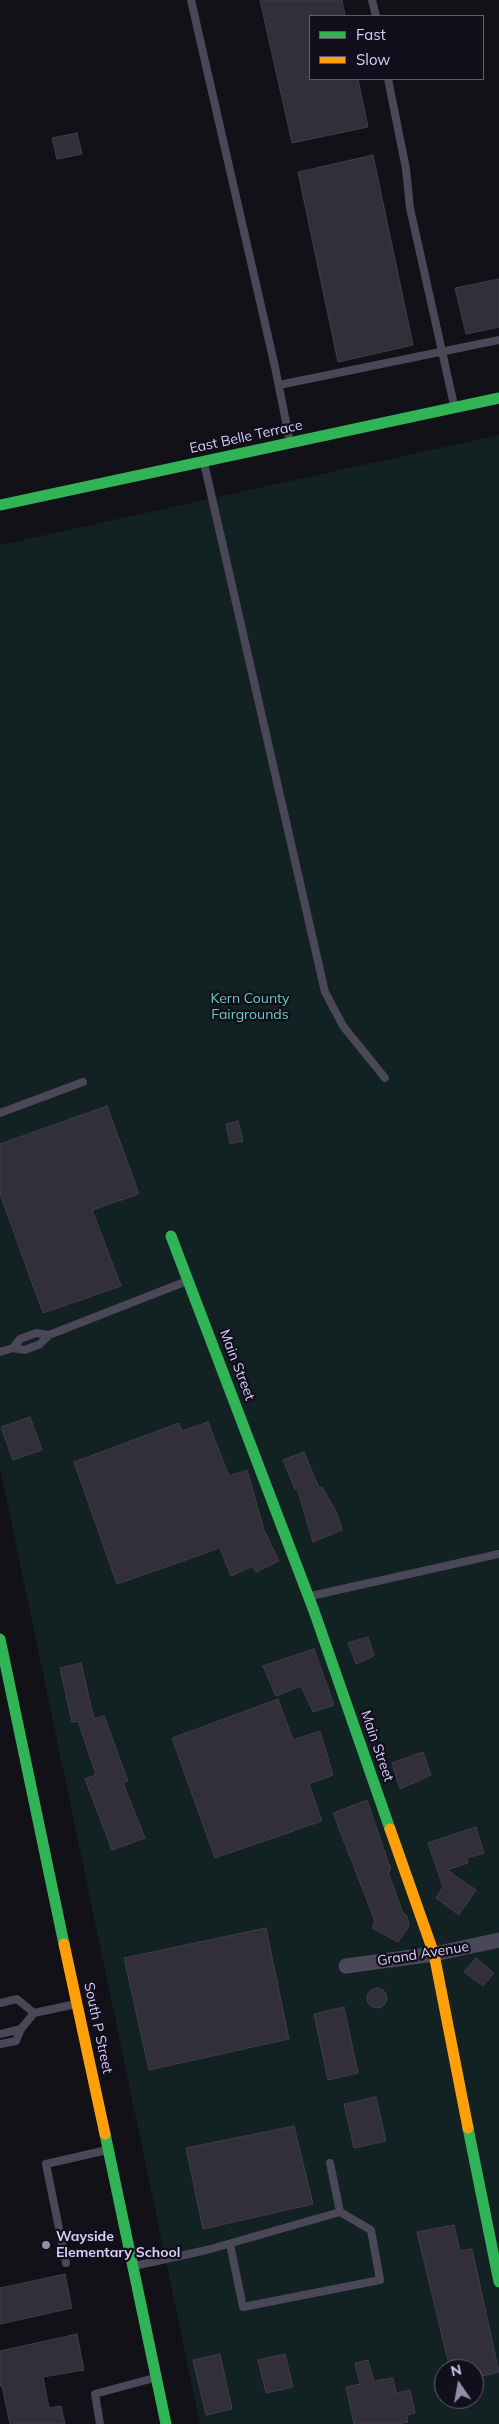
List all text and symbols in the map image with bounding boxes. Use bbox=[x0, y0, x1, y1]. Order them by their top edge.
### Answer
legend bbox=[309, 15, 484, 80]
text: Fast bbox=[356, 25, 386, 44]
text: Slow bbox=[356, 50, 390, 69]
street label: East Belle Terrace bbox=[188, 417, 304, 457]
park label: Kern County Fairgrounds bbox=[210, 991, 290, 1024]
street label: Main Street bbox=[216, 1327, 258, 1403]
street label: Main Street bbox=[357, 1708, 397, 1784]
street label: Grand Avenue bbox=[376, 1938, 470, 1970]
street label: South P Street bbox=[80, 1981, 116, 2075]
place label: Wayside Elementary School bbox=[56, 2229, 180, 2262]
marker: Wayside Elementary School bbox=[40, 2239, 52, 2251]
north arrow bbox=[434, 2359, 484, 2409]
text: N bbox=[449, 2360, 463, 2380]

